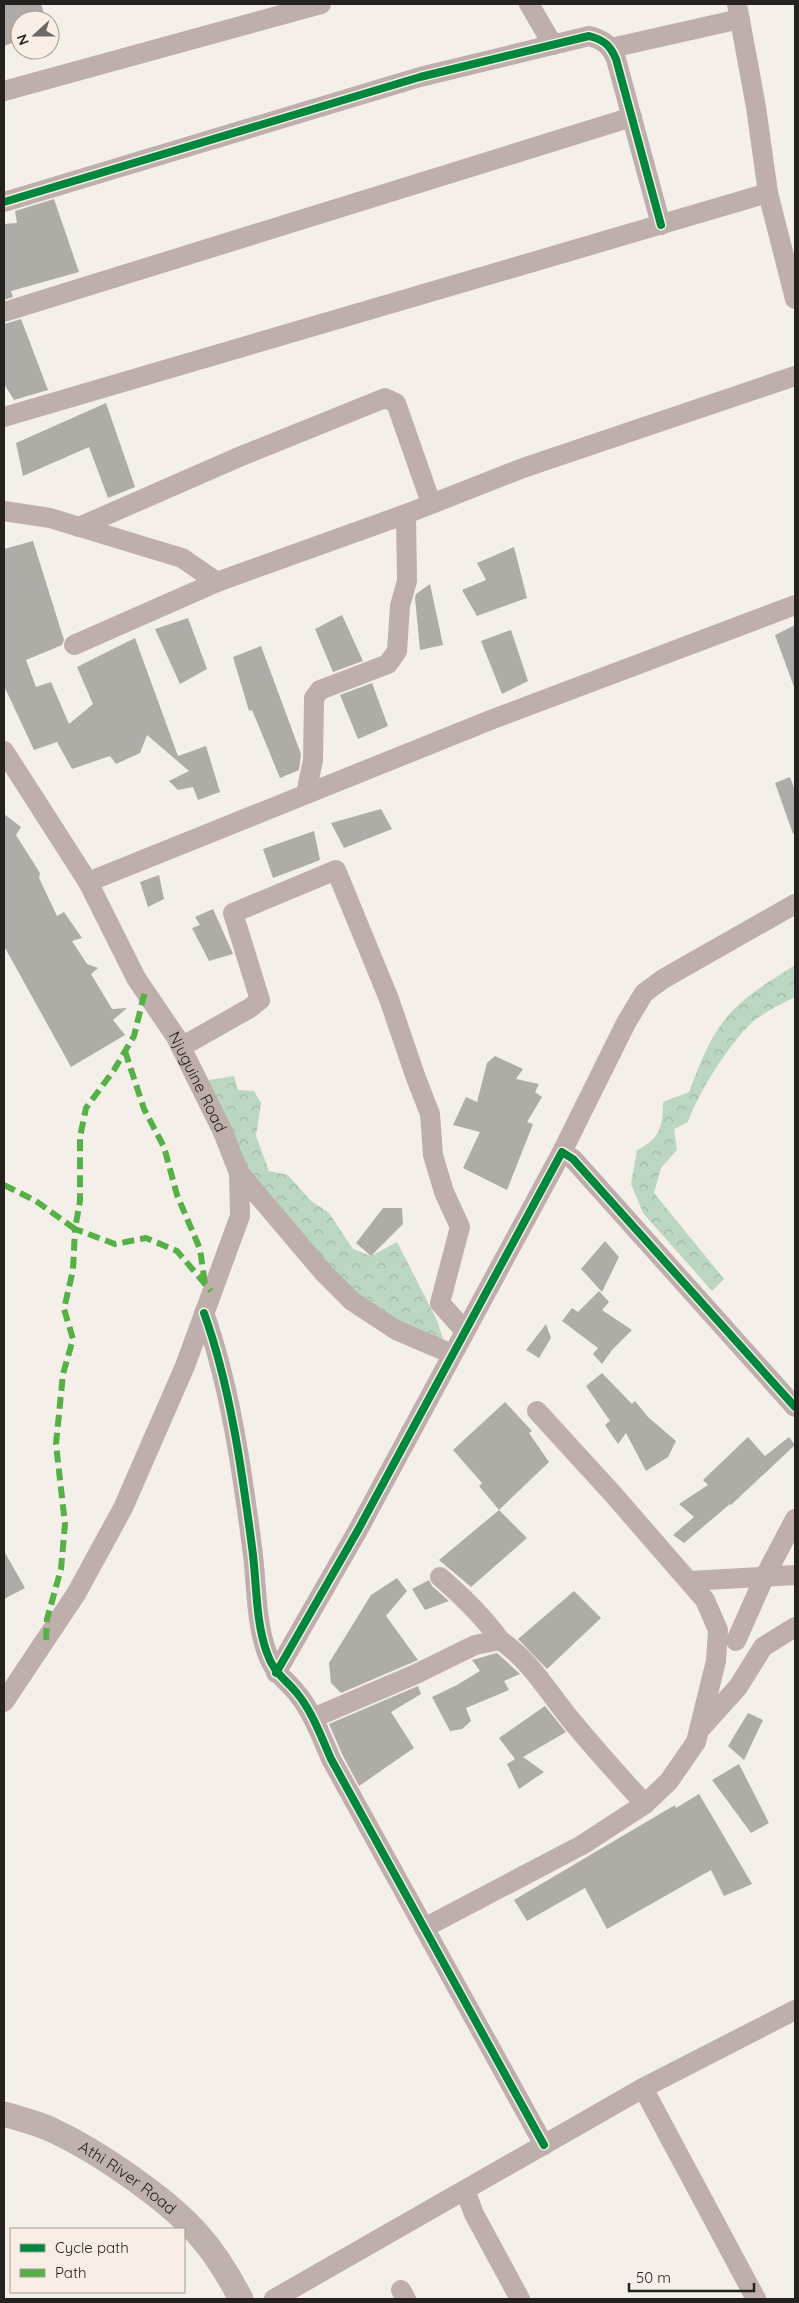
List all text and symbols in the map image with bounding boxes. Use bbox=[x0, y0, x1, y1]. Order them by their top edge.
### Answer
north arrow bbox=[10, 10, 60, 60]
text: N bbox=[13, 32, 33, 48]
street label: Njuguine Road bbox=[165, 1028, 231, 1135]
street label: Athi River Road bbox=[75, 2136, 181, 2218]
legend bbox=[10, 2228, 185, 2293]
text: Cycle path bbox=[55, 2238, 129, 2257]
scale bar bbox=[629, 2260, 754, 2292]
text: Path bbox=[55, 2263, 87, 2282]
text: 50 m bbox=[636, 2268, 671, 2287]

